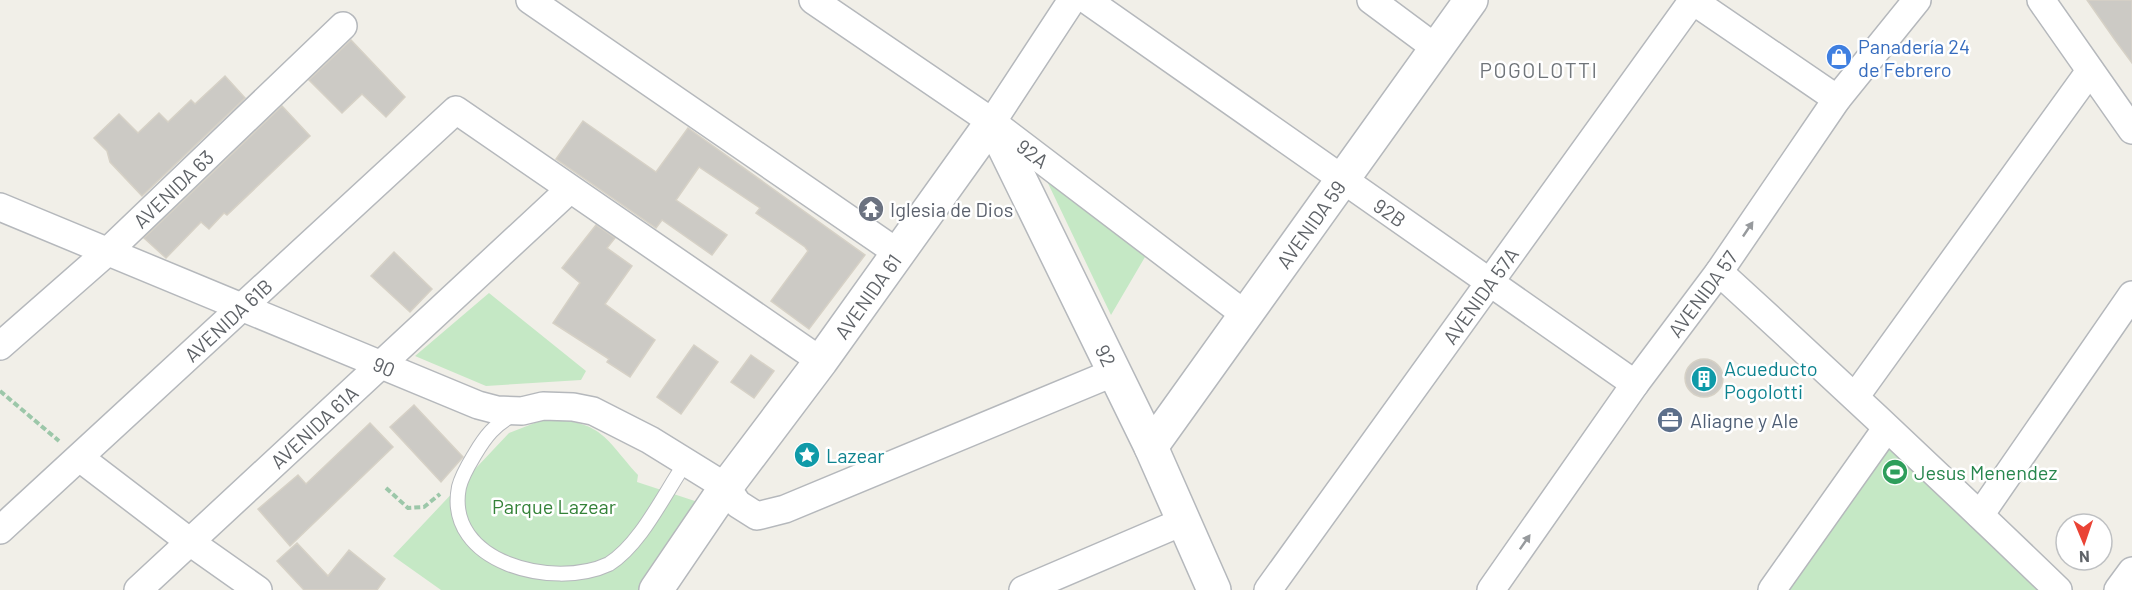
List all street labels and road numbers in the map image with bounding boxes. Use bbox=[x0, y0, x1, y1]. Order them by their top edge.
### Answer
street label: 92A bbox=[1012, 133, 1053, 173]
street label: AVENIDA 63 bbox=[128, 145, 218, 233]
street label: AVENIDA 59 bbox=[1271, 176, 1350, 273]
street label: 92B bbox=[1369, 193, 1411, 232]
street label: AVENIDA 57A bbox=[1437, 242, 1523, 349]
street label: AVENIDA 57 bbox=[1663, 246, 1742, 342]
street label: AVENIDA 61 bbox=[829, 249, 906, 343]
street label: AVENIDA 61B bbox=[179, 274, 277, 366]
street label: 92 bbox=[1091, 341, 1122, 370]
street label: 90 bbox=[370, 351, 399, 381]
street label: AVENIDA 61A bbox=[265, 380, 363, 473]

